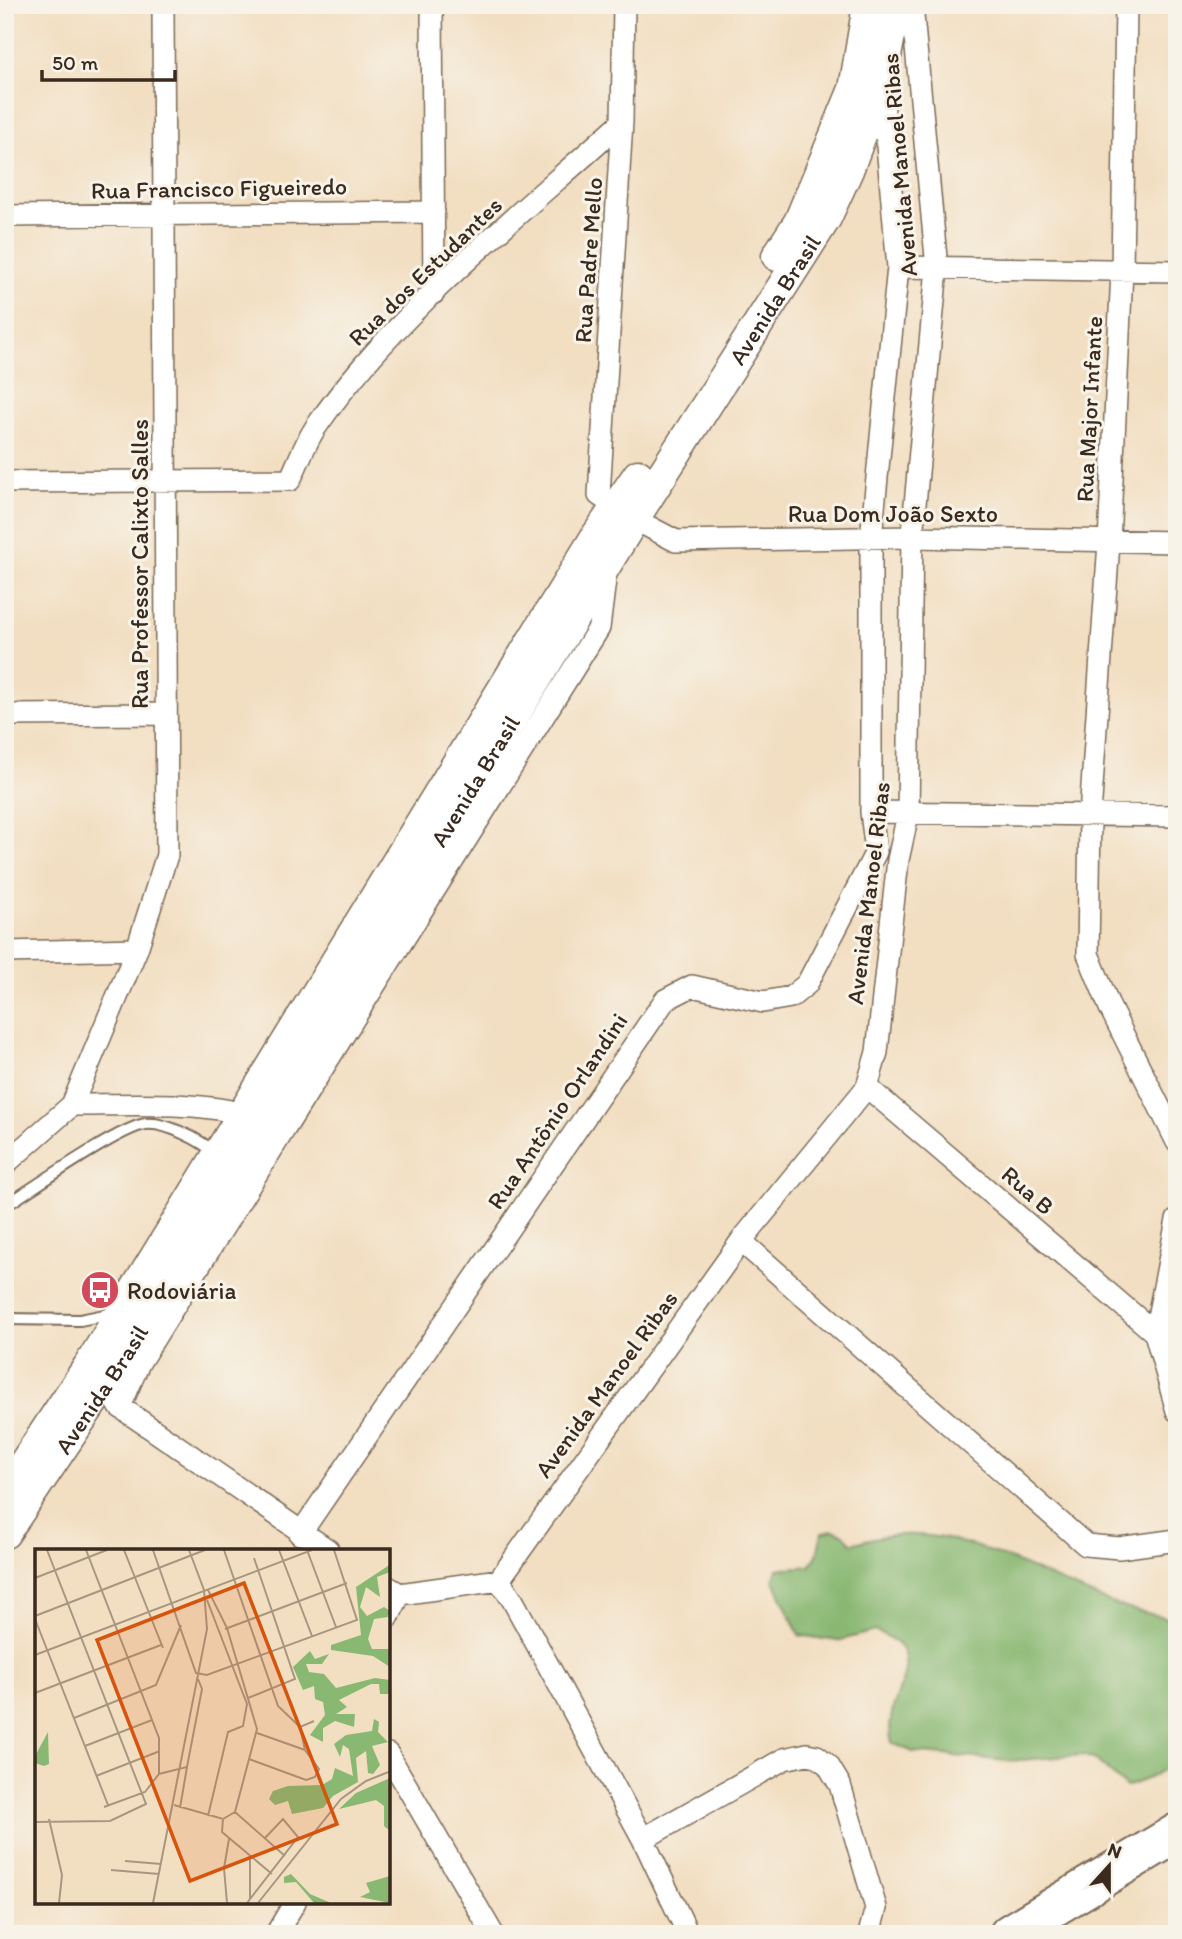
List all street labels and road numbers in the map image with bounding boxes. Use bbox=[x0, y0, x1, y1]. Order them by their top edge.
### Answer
street label: Avenida Manoel Ribas bbox=[875, 52, 923, 278]
street label: Rua Francisco Figueiredo bbox=[91, 171, 347, 205]
street label: Rua Padre Mello bbox=[568, 176, 608, 344]
street label: Rua dos Estudantes bbox=[342, 190, 508, 352]
street label: Avenida Brasil bbox=[722, 229, 826, 370]
street label: Rua Major Infante bbox=[1070, 315, 1108, 503]
street label: Rua Professor Calixto Salles bbox=[125, 419, 154, 709]
street label: Rua Dom João Sexto bbox=[788, 499, 998, 528]
street label: Avenida Brasil bbox=[423, 709, 526, 852]
street label: Avenida Manoel Ribas bbox=[840, 780, 896, 1006]
street label: Rua Antônio Orlandini bbox=[480, 1007, 634, 1215]
street label: Rua B bbox=[996, 1159, 1060, 1221]
street label: Avenida Manoel Ribas bbox=[528, 1285, 684, 1483]
street label: Avenida Brasil bbox=[48, 1319, 154, 1459]

